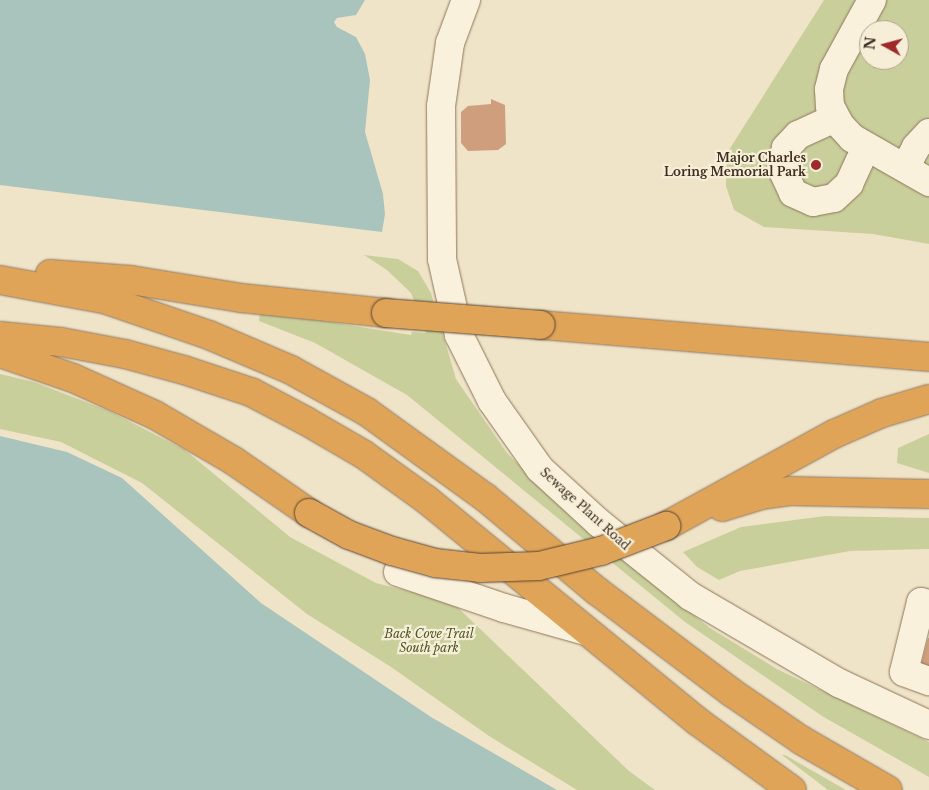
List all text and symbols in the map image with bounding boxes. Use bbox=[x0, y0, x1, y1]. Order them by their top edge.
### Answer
north arrow bbox=[859, 20, 909, 70]
text: N bbox=[860, 36, 880, 51]
place label: Major Charles Loring Memorial Park bbox=[664, 151, 806, 179]
marker: Major Charles Loring Memorial Park bbox=[810, 159, 822, 171]
street label: Sewage Plant Road bbox=[537, 465, 633, 553]
park label: Back Cove Trail South park bbox=[384, 627, 474, 655]

